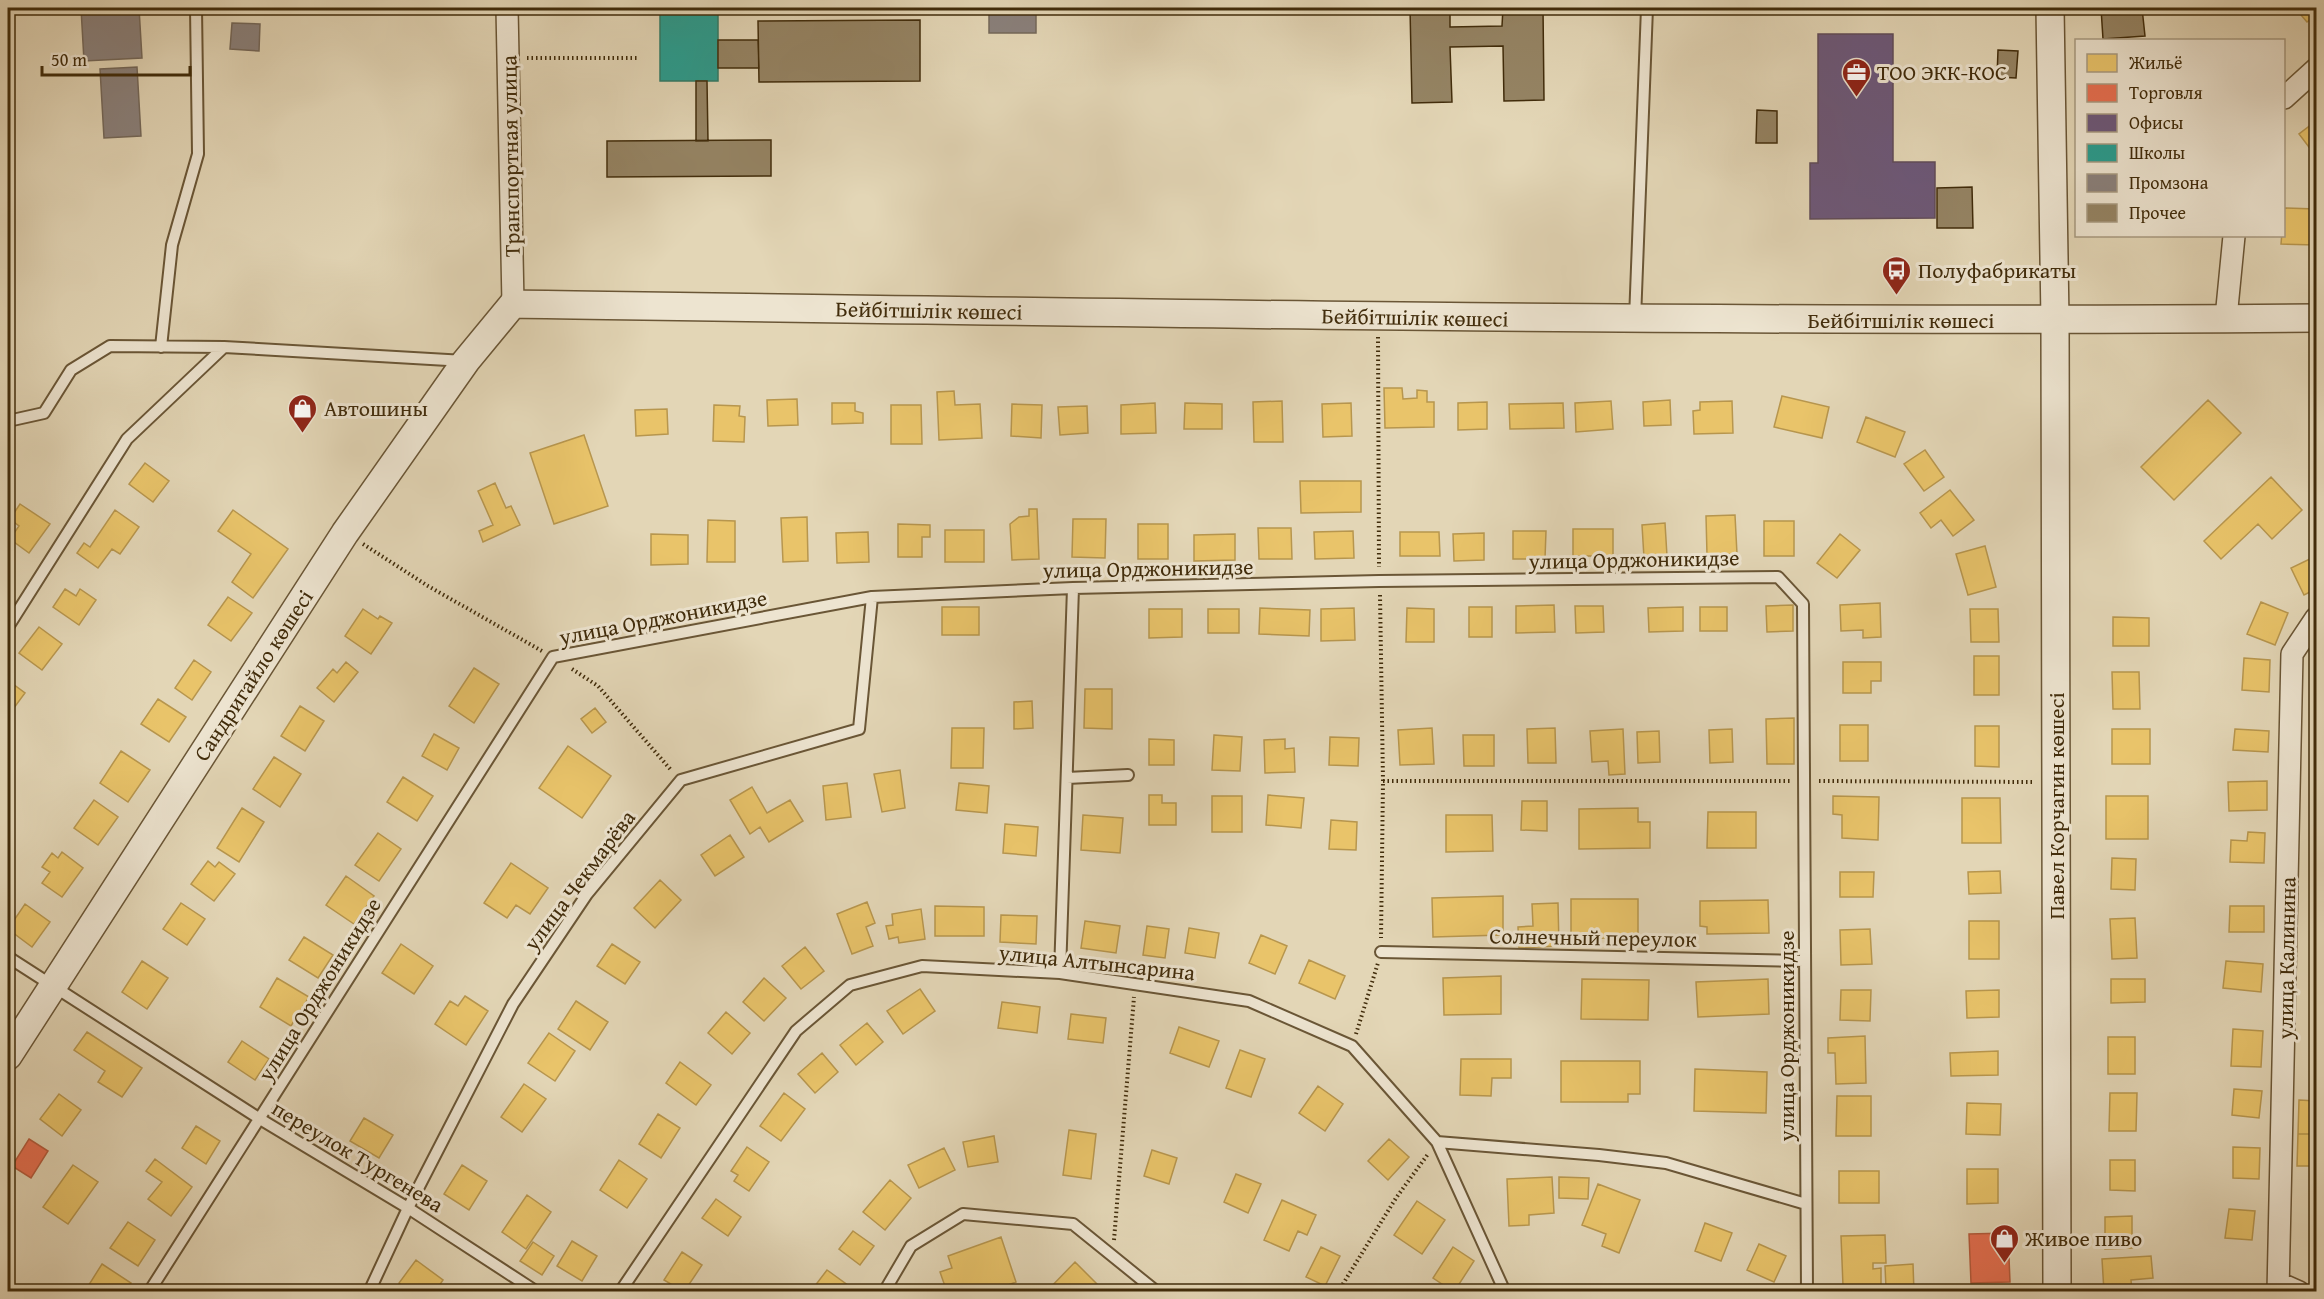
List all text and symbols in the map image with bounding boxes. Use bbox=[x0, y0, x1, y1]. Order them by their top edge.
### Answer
scale bar bbox=[42, 39, 190, 77]
legend bbox=[2075, 39, 2285, 237]
text: 50 m bbox=[51, 46, 87, 73]
text: Жильё bbox=[2128, 49, 2183, 76]
street label: Транспортная улица bbox=[492, 54, 528, 257]
office icon: ТОО ЭКК-КОС bbox=[1840, 56, 1872, 98]
place label: ТОО ЭКК-КОС bbox=[1877, 56, 2007, 88]
text: Торговля bbox=[2129, 79, 2203, 106]
text: Офисы bbox=[2129, 109, 2184, 136]
text: Школы bbox=[2129, 139, 2186, 166]
text: Промзона bbox=[2129, 169, 2209, 196]
text: Прочее bbox=[2129, 199, 2186, 226]
bus stop icon: Полуфабрикаты bbox=[1881, 254, 1913, 296]
place label: Полуфабрикаты bbox=[1918, 254, 2076, 286]
street label: Бейбітшілік көшесі bbox=[835, 292, 1023, 328]
street label: Бейбітшілік көшесі bbox=[1321, 299, 1509, 335]
street label: Бейбітшілік көшесі bbox=[1807, 304, 1995, 336]
shop icon: Автошины bbox=[287, 392, 319, 434]
place label: Автошины bbox=[324, 392, 428, 424]
street label: улица Орджоникидзе bbox=[1527, 541, 1740, 577]
street label: улица Орджоникидзе bbox=[1041, 550, 1254, 586]
street label: улица Орджоникидзе bbox=[555, 581, 770, 653]
street label: Сандригайло көшесі bbox=[185, 583, 321, 767]
street label: Павел Корчагин көшесі bbox=[2040, 692, 2072, 920]
street label: улица Чекмарёва bbox=[515, 802, 643, 958]
street label: улица Калинина bbox=[2269, 876, 2303, 1041]
street label: улица Орджоникидзе bbox=[249, 891, 388, 1088]
street label: Солнечный переулок bbox=[1489, 919, 1697, 955]
street label: улица Орджоникидзе bbox=[1770, 930, 1802, 1143]
street label: улица Алтынсарина bbox=[996, 936, 1197, 988]
street label: переулок Тургенева bbox=[266, 1092, 450, 1220]
shop icon: Живое пиво bbox=[1988, 1222, 2020, 1264]
place label: Живое пиво bbox=[2024, 1222, 2142, 1254]

